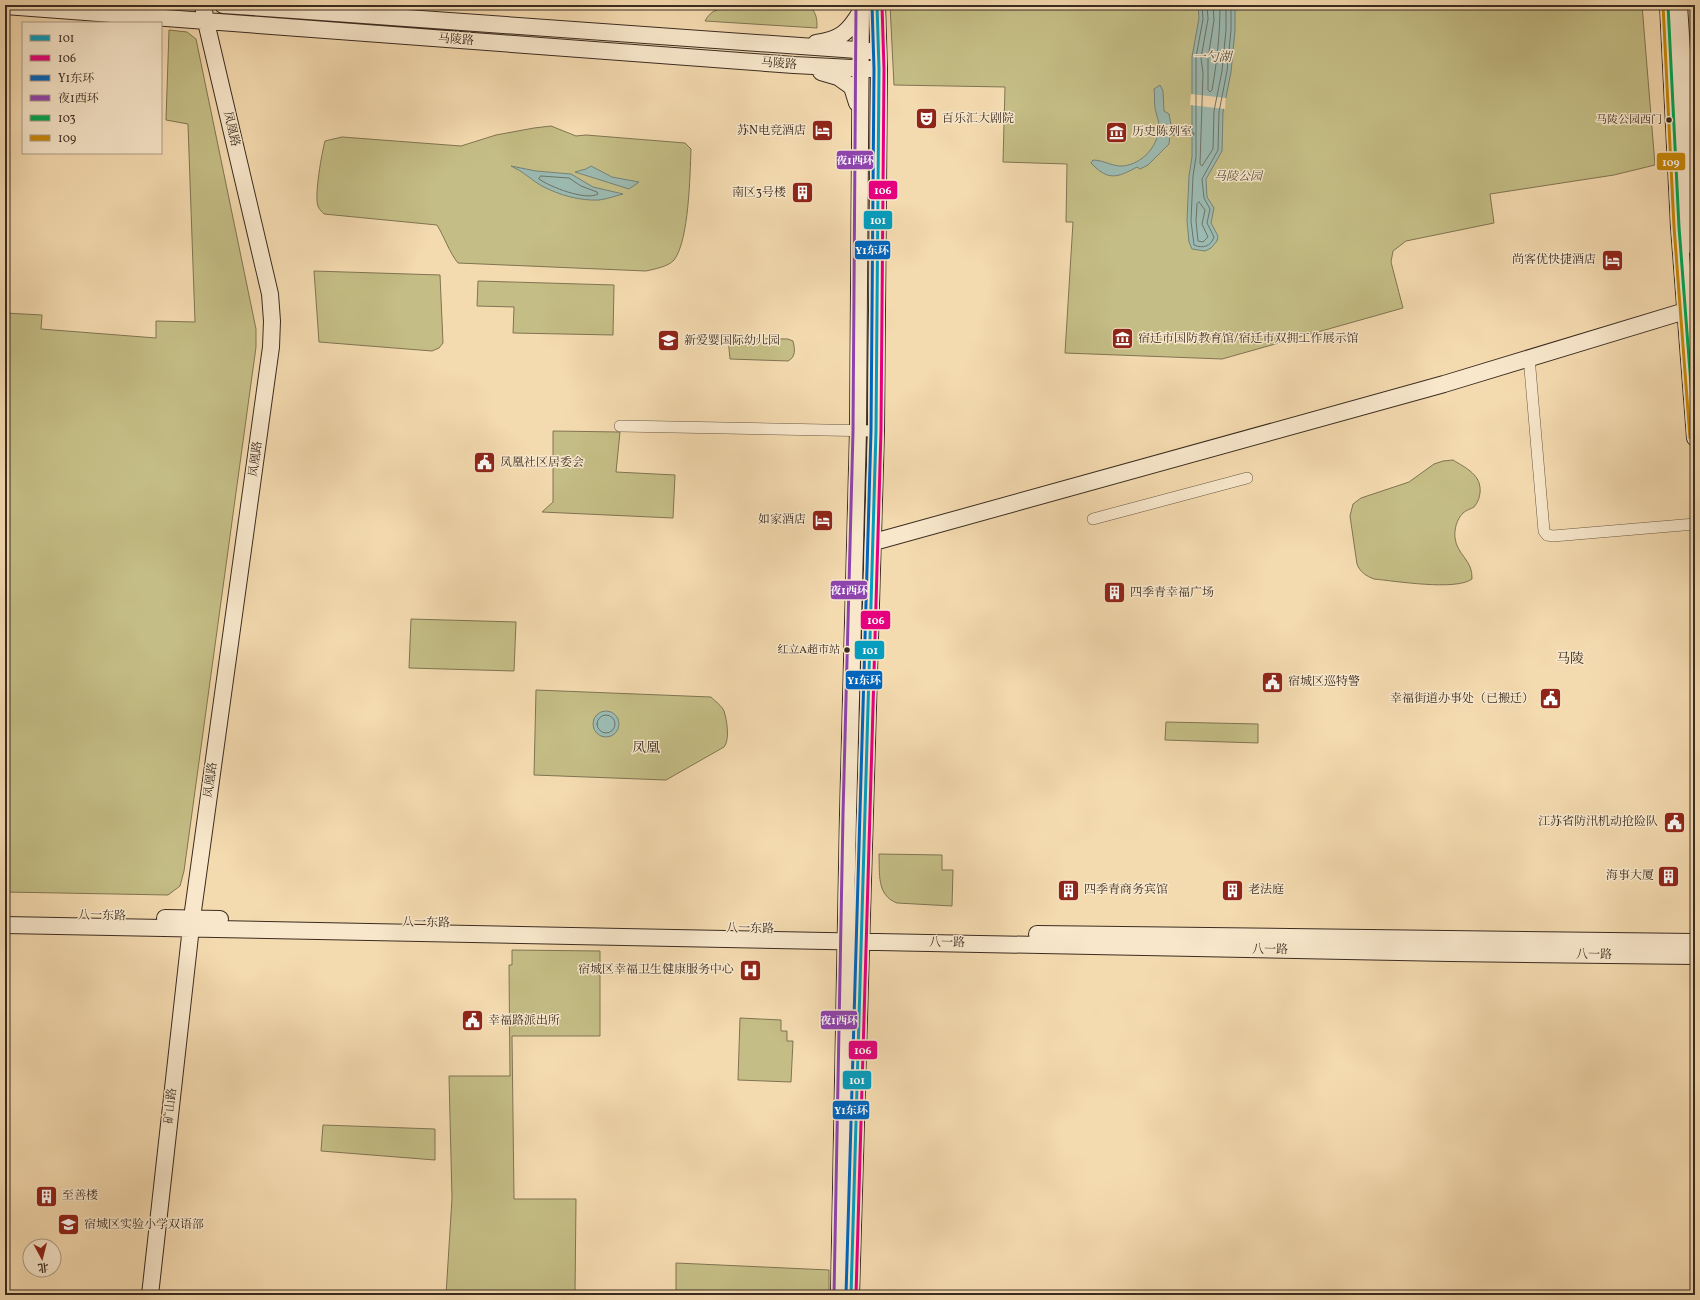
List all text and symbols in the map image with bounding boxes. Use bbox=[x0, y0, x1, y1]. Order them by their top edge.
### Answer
legend bbox=[22, 22, 162, 154]
text: 101 bbox=[58, 31, 75, 47]
street label: 马陵路 bbox=[437, 31, 475, 49]
water label: 一勺湖 bbox=[1192, 49, 1233, 67]
text: 106 bbox=[58, 51, 76, 67]
street label: 马陵路 bbox=[760, 55, 798, 73]
text: Y1东环 bbox=[58, 71, 94, 87]
text: 夜1西环 bbox=[58, 91, 99, 107]
theatre icon: 百乐汇大剧院 bbox=[914, 106, 940, 132]
street label: 凤凰路 bbox=[219, 110, 243, 148]
text: 103 bbox=[58, 111, 76, 127]
place label: 百乐汇大剧院 bbox=[942, 111, 1014, 127]
place label: 马陵公园西门 bbox=[1596, 113, 1662, 128]
marker: 马陵公园西门 bbox=[1664, 115, 1674, 125]
hotel icon: 苏N电竞酒店 bbox=[809, 118, 835, 144]
museum icon: 历史陈列室 bbox=[1104, 119, 1130, 145]
place label: 苏N电竞酒店 bbox=[737, 123, 806, 139]
place label: 历史陈列室 bbox=[1132, 124, 1192, 140]
text: 109 bbox=[58, 131, 76, 147]
line badge: 夜1西环 bbox=[836, 150, 874, 170]
line badge: 109 bbox=[1656, 152, 1686, 171]
text: 夜1西环 bbox=[836, 154, 874, 169]
text: 109 bbox=[1662, 156, 1680, 171]
park label: 马陵公园 bbox=[1214, 169, 1264, 185]
building icon: 南区3号楼 bbox=[789, 180, 815, 206]
line badge: 106 bbox=[868, 180, 898, 200]
text: 106 bbox=[874, 184, 892, 199]
place label: 南区3号楼 bbox=[732, 185, 786, 201]
line badge: 101 bbox=[863, 210, 893, 230]
text: 101 bbox=[870, 214, 886, 229]
line badge: Y1东环 bbox=[854, 240, 891, 260]
text: Y1东环 bbox=[855, 244, 889, 259]
hotel icon: 尚客优快捷酒店 bbox=[1599, 247, 1625, 273]
place label: 尚客优快捷酒店 bbox=[1512, 252, 1596, 268]
museum icon: 宿迁市国防教育馆/宿迁市双拥工作展示馆 bbox=[1110, 326, 1136, 352]
school or university icon: 新爱婴国际幼儿园 bbox=[656, 328, 682, 354]
place label: 宿迁市国防教育馆/宿迁市双拥工作展示馆 bbox=[1138, 331, 1358, 347]
place label: 新爱婴国际幼儿园 bbox=[684, 333, 780, 349]
street label: 凤凰路 bbox=[246, 440, 266, 478]
public building icon: 凤凰社区居委会 bbox=[472, 450, 498, 476]
place label: 凤凰社区居委会 bbox=[500, 455, 584, 471]
hotel icon: 如家酒店 bbox=[809, 507, 835, 533]
place label: 如家酒店 bbox=[758, 512, 806, 528]
line badge: 夜1西环 bbox=[830, 580, 868, 600]
building icon: 四季青幸福广场 bbox=[1101, 580, 1127, 606]
text: 夜1西环 bbox=[830, 584, 868, 599]
place label: 四季青幸福广场 bbox=[1130, 585, 1214, 601]
line badge: 106 bbox=[860, 610, 891, 630]
text: 106 bbox=[867, 614, 885, 629]
line badge: 101 bbox=[854, 640, 885, 660]
place label: 红立A超市站 bbox=[777, 643, 840, 658]
text: 101 bbox=[862, 644, 878, 659]
marker: 红立A超市站 bbox=[842, 645, 852, 655]
district label: 马陵 bbox=[1556, 650, 1584, 669]
public building icon: 宿城区巡特警 bbox=[1260, 669, 1286, 695]
line badge: Y1东环 bbox=[845, 670, 883, 690]
text: Y1东环 bbox=[847, 674, 881, 689]
place label: 宿城区巡特警 bbox=[1288, 674, 1360, 690]
public building icon: 幸福街道办事处（已搬迁） bbox=[1537, 686, 1563, 712]
place label: 幸福街道办事处（已搬迁） bbox=[1390, 691, 1534, 707]
district label: 凤凰 bbox=[632, 739, 660, 758]
street label: 凤凰路 bbox=[201, 761, 221, 799]
public building icon: 江苏省防汛机动抢险队 bbox=[1661, 809, 1687, 835]
place label: 江苏省防汛机动抢险队 bbox=[1538, 814, 1658, 830]
building icon: 海事大厦 bbox=[1656, 863, 1682, 889]
place label: 海事大厦 bbox=[1606, 868, 1654, 884]
building icon: 四季青商务宾馆 bbox=[1056, 877, 1082, 903]
building icon: 老法庭 bbox=[1219, 877, 1245, 903]
place label: 四季青商务宾馆 bbox=[1084, 882, 1168, 898]
place label: 老法庭 bbox=[1248, 882, 1284, 898]
street label: 八一东路 bbox=[78, 908, 126, 924]
street label: 八一东路 bbox=[402, 915, 450, 931]
street label: 八一东路 bbox=[726, 921, 774, 937]
street label: 八一路 bbox=[929, 935, 965, 951]
street label: 八一路 bbox=[1252, 942, 1288, 958]
street label: 八一路 bbox=[1576, 947, 1612, 963]
hospital icon: 宿城区幸福卫生健康服务中心 bbox=[737, 957, 763, 983]
place label: 宿城区幸福卫生健康服务中心 bbox=[578, 962, 734, 978]
public building icon: 幸福路派出所 bbox=[460, 1008, 486, 1034]
line badge: 夜1西环 bbox=[820, 1010, 858, 1030]
place label: 幸福路派出所 bbox=[488, 1013, 560, 1029]
text: 夜1西环 bbox=[820, 1014, 858, 1029]
line badge: 106 bbox=[848, 1040, 878, 1060]
text: 106 bbox=[854, 1044, 872, 1059]
line badge: 101 bbox=[842, 1070, 872, 1090]
text: 101 bbox=[849, 1074, 865, 1089]
street label: 矿山路 bbox=[161, 1087, 181, 1125]
line badge: Y1东环 bbox=[832, 1100, 870, 1120]
text: Y1东环 bbox=[834, 1104, 868, 1119]
building icon: 至善楼 bbox=[33, 1183, 59, 1209]
place label: 至善楼 bbox=[62, 1188, 98, 1204]
school or university icon: 宿城区实验小学双语部 bbox=[56, 1212, 82, 1238]
place label: 宿城区实验小学双语部 bbox=[84, 1217, 204, 1233]
north arrow bbox=[22, 1238, 62, 1278]
text: 北 bbox=[37, 1258, 49, 1275]

